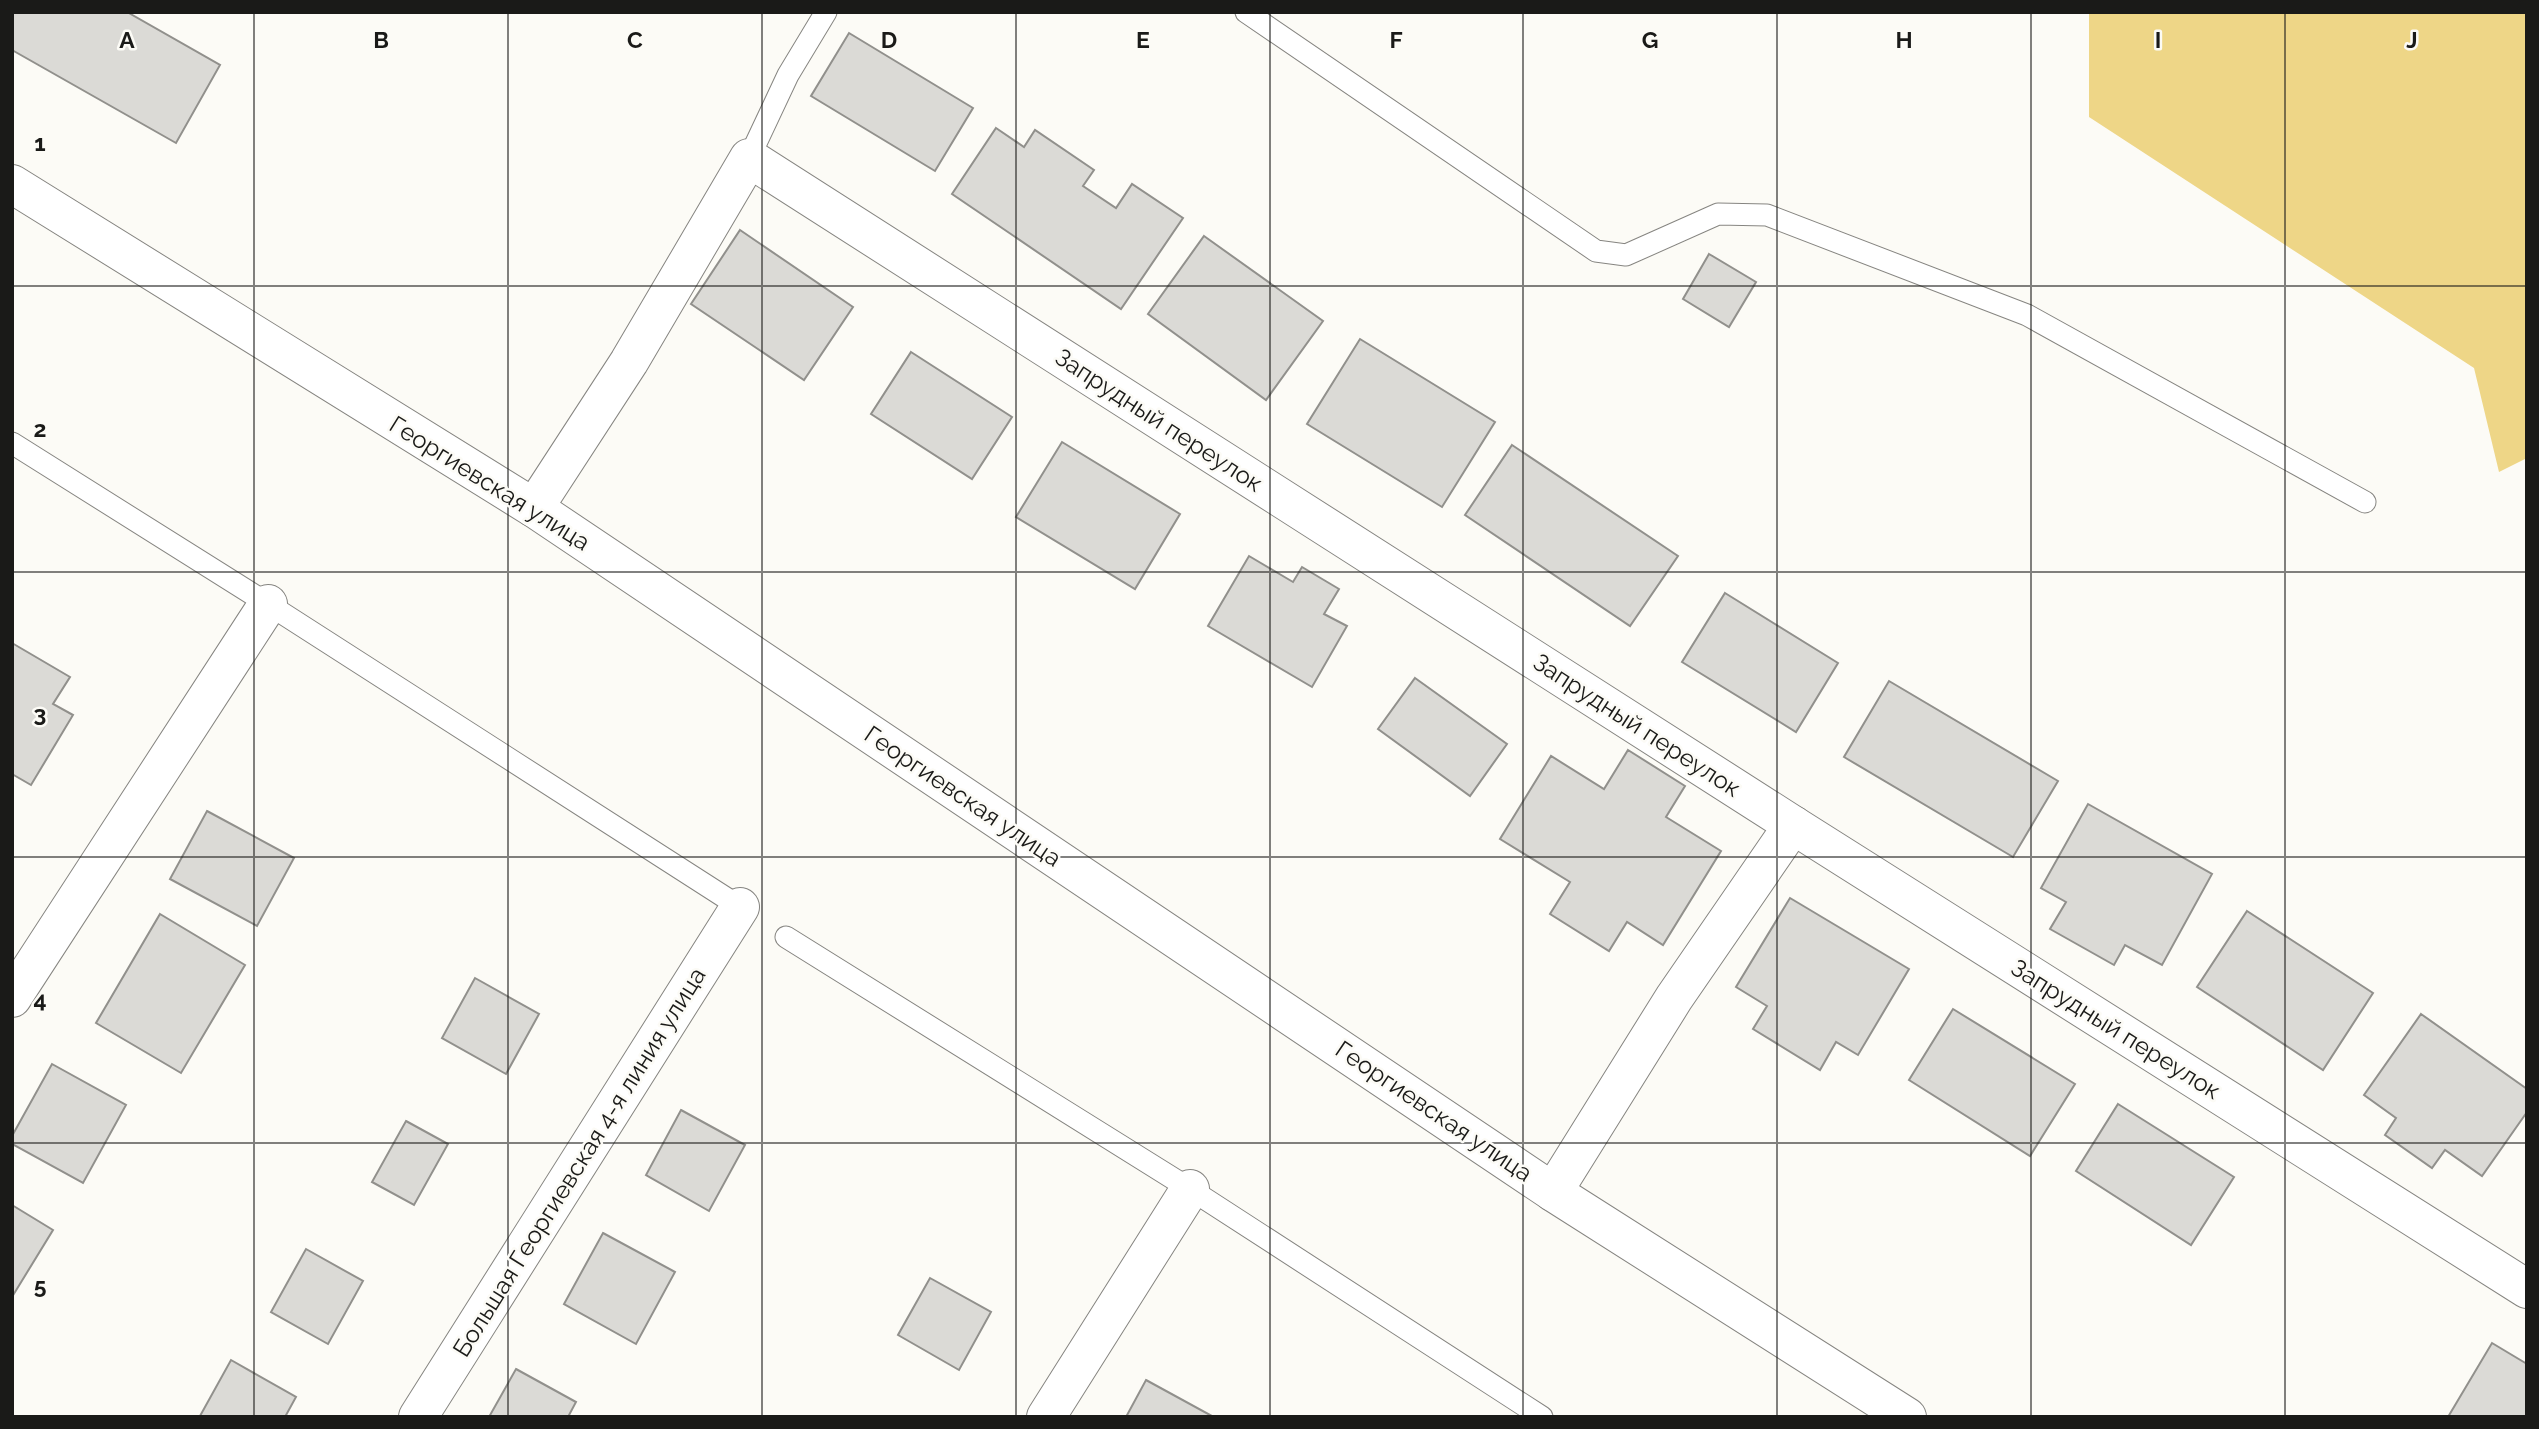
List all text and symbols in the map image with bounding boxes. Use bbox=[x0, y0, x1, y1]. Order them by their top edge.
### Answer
text: A bbox=[119, 26, 135, 53]
text: B bbox=[373, 26, 389, 53]
text: C bbox=[627, 26, 643, 53]
text: D bbox=[881, 26, 897, 53]
text: E bbox=[1136, 26, 1150, 53]
text: F bbox=[1389, 26, 1403, 53]
text: G bbox=[1642, 26, 1658, 53]
text: H bbox=[1895, 26, 1913, 53]
text: I bbox=[2155, 26, 2161, 53]
text: J bbox=[2406, 26, 2418, 53]
text: 1 bbox=[34, 129, 46, 156]
street label: Запрудный переулок bbox=[1050, 342, 1268, 498]
street label: Георгиевская улица bbox=[384, 410, 596, 556]
text: 2 bbox=[34, 415, 46, 442]
street label: Запрудный переулок bbox=[1528, 647, 1746, 803]
text: 3 bbox=[34, 700, 46, 727]
street label: Георгиевская улица bbox=[859, 719, 1067, 873]
street label: Запрудный переулок bbox=[2006, 953, 2226, 1105]
street label: Большая Георгиевская 4-я линия улица bbox=[447, 962, 711, 1362]
text: 4 bbox=[33, 986, 47, 1013]
street label: Георгиевская улица bbox=[1330, 1034, 1538, 1188]
text: 5 bbox=[34, 1272, 47, 1299]

